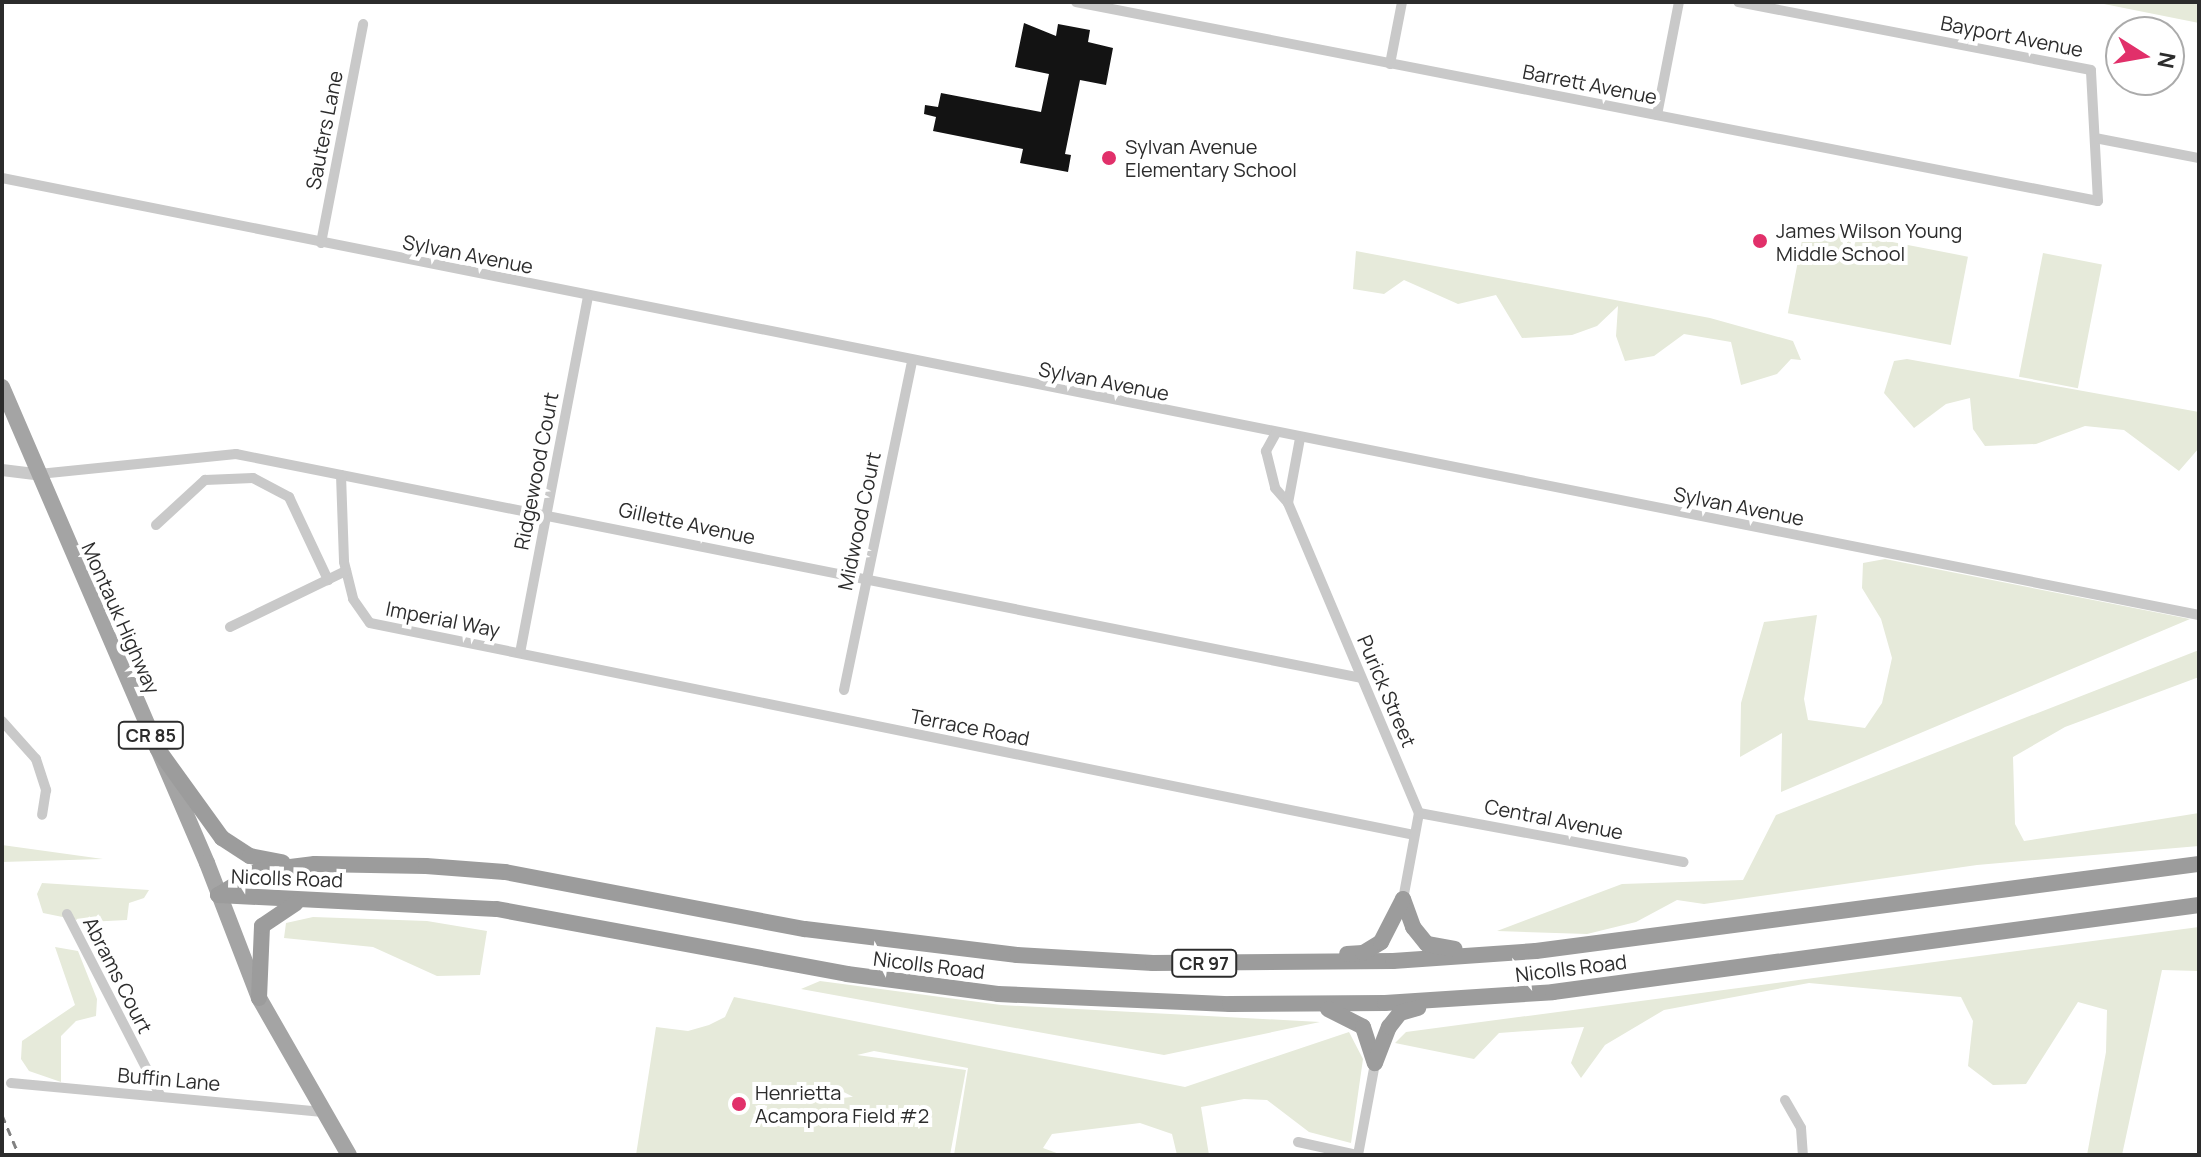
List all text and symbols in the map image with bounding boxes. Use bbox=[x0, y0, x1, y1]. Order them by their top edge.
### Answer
street label: Bayport Avenue bbox=[1939, 10, 2085, 62]
north arrow bbox=[2105, 16, 2185, 96]
text: N bbox=[2150, 50, 2183, 71]
street label: Barrett Avenue bbox=[1521, 59, 1659, 109]
street label: Sauters Lane bbox=[301, 68, 347, 192]
place label: Sylvan Avenue Elementary School bbox=[1125, 134, 1297, 181]
marker: Sylvan Avenue Elementary School bbox=[1100, 149, 1118, 167]
place label: James Wilson Young Middle School bbox=[1776, 218, 1962, 265]
street label: Sylvan Avenue bbox=[401, 230, 535, 278]
marker: James Wilson Young Middle School bbox=[1751, 232, 1769, 250]
street label: Sylvan Avenue bbox=[1037, 357, 1171, 405]
street label: Ridgewood Court bbox=[509, 390, 563, 552]
street label: Midwood Court bbox=[833, 450, 885, 592]
street label: Sylvan Avenue bbox=[1672, 482, 1806, 530]
street label: Gillette Avenue bbox=[617, 497, 757, 549]
street label: Montauk Highway bbox=[77, 539, 165, 697]
street label: Imperial Way bbox=[384, 596, 502, 642]
street label: Purick Street bbox=[1353, 631, 1421, 751]
street label: Terrace Road bbox=[908, 704, 1032, 750]
road number: CR 85 bbox=[117, 721, 185, 749]
street label: Central Avenue bbox=[1483, 794, 1625, 844]
street label: Nicolls Road bbox=[231, 864, 343, 892]
street label: Abrams Court bbox=[78, 913, 158, 1037]
street label: Nicolls Road bbox=[872, 946, 986, 984]
road number: CR 97 bbox=[1170, 949, 1238, 977]
street label: Nicolls Road bbox=[1514, 949, 1628, 987]
street label: Buffin Lane bbox=[117, 1063, 221, 1095]
place label: Henrietta Acampora Field #2 bbox=[755, 1080, 929, 1127]
marker: Henrietta Acampora Field #2 bbox=[730, 1095, 748, 1113]

